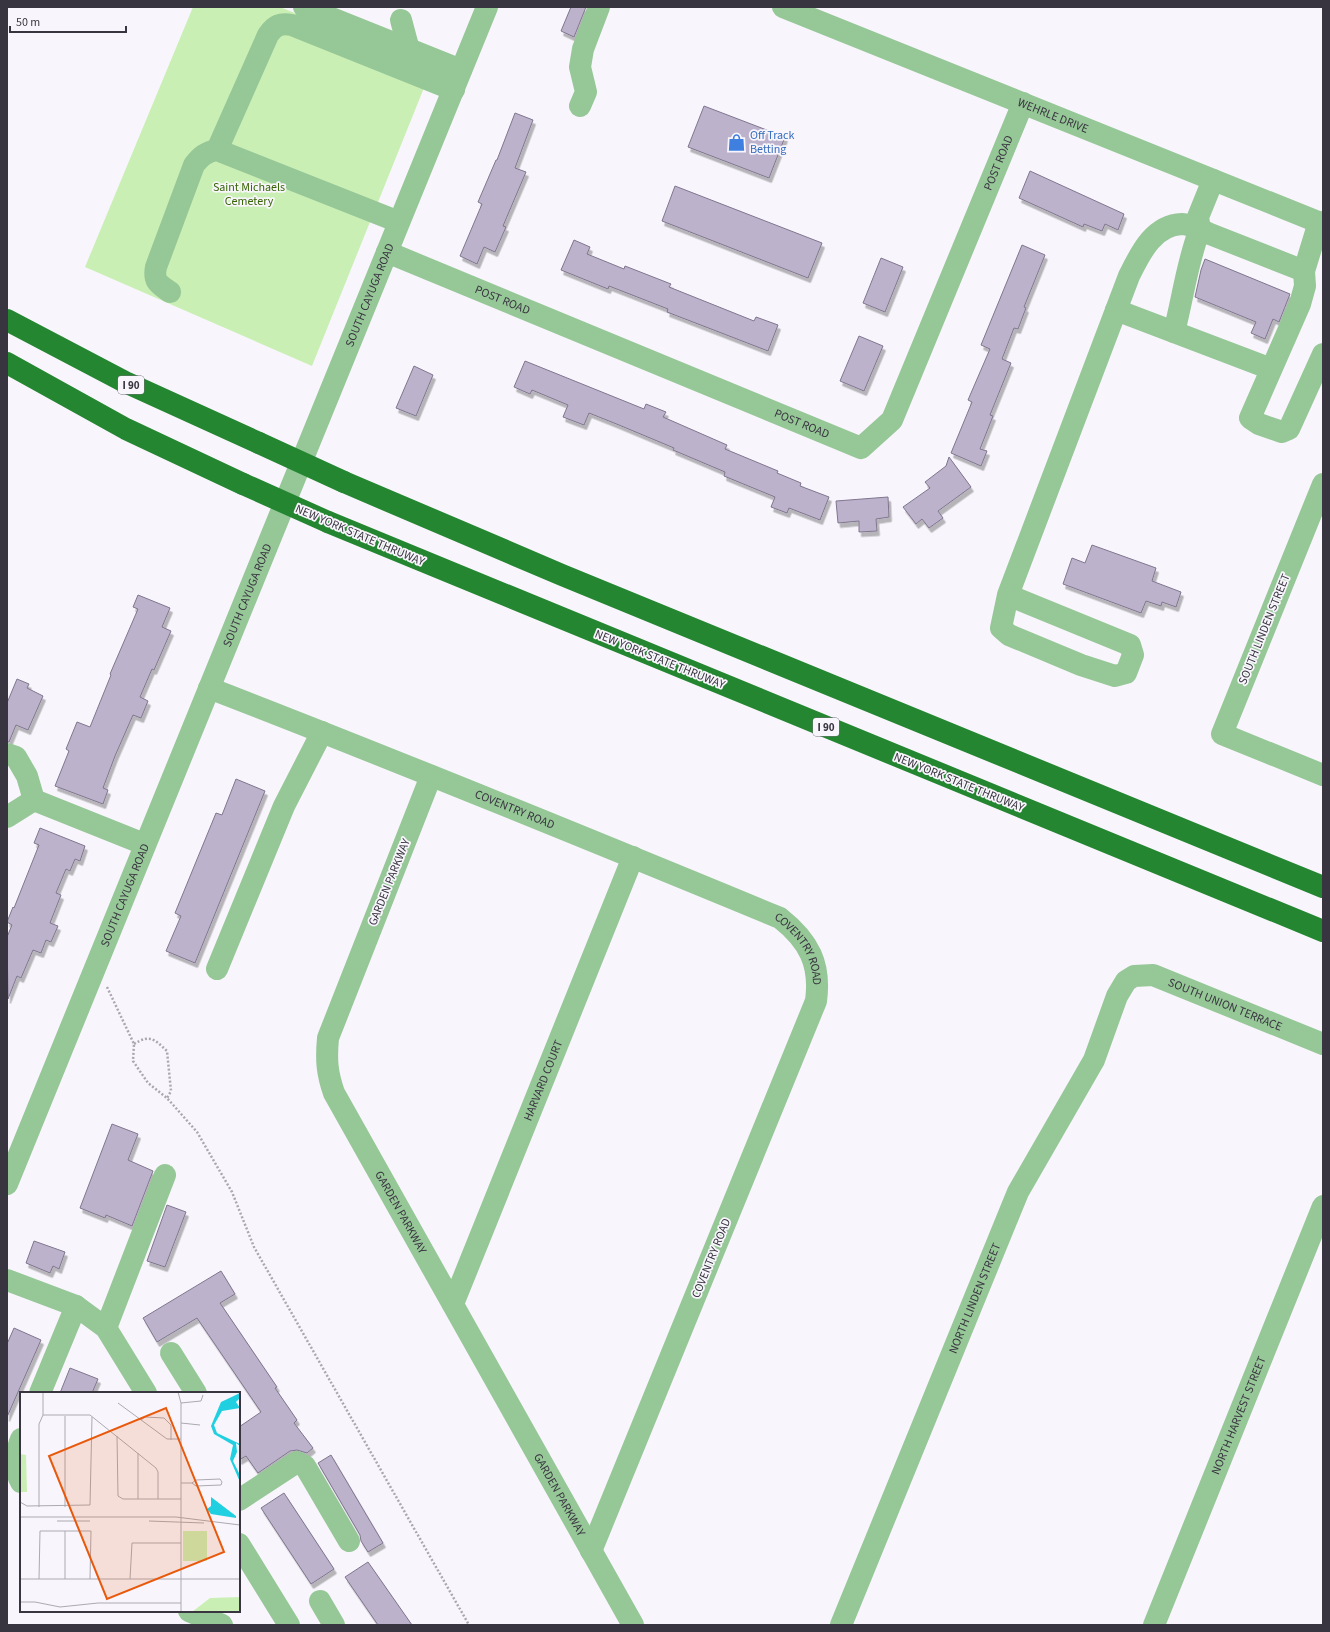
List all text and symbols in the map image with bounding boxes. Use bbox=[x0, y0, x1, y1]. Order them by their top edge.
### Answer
scale bar bbox=[10, 8, 126, 34]
text: 50 m bbox=[16, 14, 40, 31]
street label: WEHRLE DRIVE bbox=[1015, 94, 1091, 138]
place label: Off Track Betting bbox=[750, 127, 795, 158]
shop icon: Off Track Betting bbox=[727, 132, 747, 152]
street label: POST ROAD bbox=[980, 133, 1018, 193]
park label: Saint Michaels Cemetery bbox=[213, 179, 285, 210]
street label: SOUTH CAYUGA ROAD bbox=[341, 241, 399, 350]
street label: POST ROAD bbox=[472, 281, 533, 319]
road number: I 90 bbox=[118, 376, 144, 394]
street label: POST ROAD bbox=[772, 405, 832, 443]
street label: NEW YORK STATE THRUWAY bbox=[292, 500, 427, 571]
street label: SOUTH CAYUGA ROAD bbox=[219, 541, 276, 650]
street label: SOUTH LINDEN STREET bbox=[1234, 571, 1295, 687]
street label: NEW YORK STATE THRUWAY bbox=[592, 626, 728, 693]
road number: I 90 bbox=[813, 718, 839, 736]
street label: NEW YORK STATE THRUWAY bbox=[891, 749, 1027, 816]
street label: COVENTRY ROAD bbox=[472, 786, 557, 834]
street label: GARDEN PARKWAY bbox=[364, 836, 415, 928]
street label: SOUTH CAYUGA ROAD bbox=[97, 841, 154, 950]
street label: COVENTRY ROAD bbox=[772, 909, 825, 985]
street label: SOUTH UNION TERRACE bbox=[1165, 974, 1285, 1036]
street label: HARVARD COURT bbox=[520, 1037, 568, 1124]
street label: GARDEN PARKWAY bbox=[370, 1168, 431, 1257]
street label: COVENTRY ROAD bbox=[688, 1216, 735, 1301]
street label: NORTH LINDEN STREET bbox=[945, 1240, 1005, 1356]
street label: NORTH HARVEST STREET bbox=[1207, 1353, 1271, 1477]
inset map bbox=[20, 1392, 240, 1612]
street label: GARDEN PARKWAY bbox=[529, 1450, 589, 1540]

